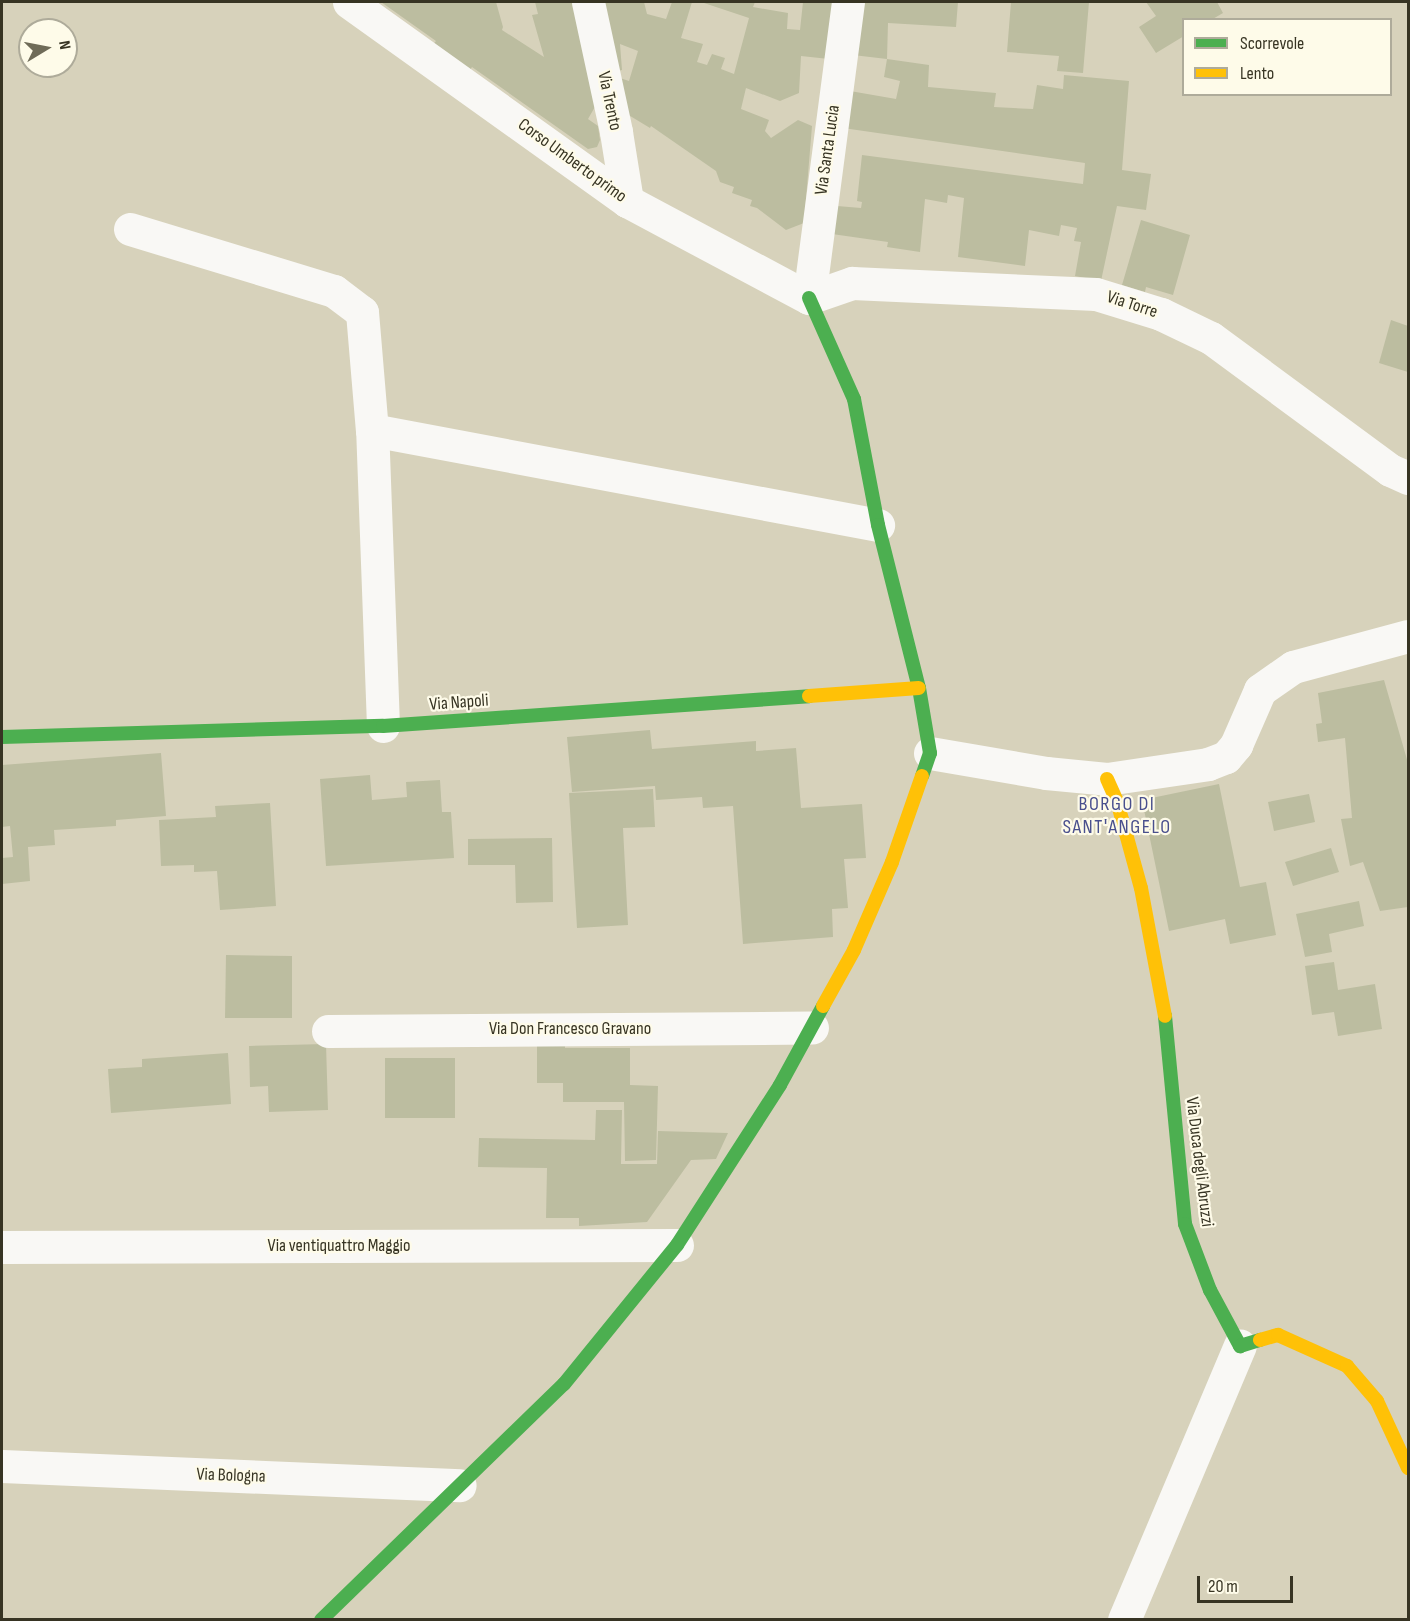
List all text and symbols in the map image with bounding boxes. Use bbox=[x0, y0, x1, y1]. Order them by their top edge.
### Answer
north arrow bbox=[18, 18, 78, 78]
legend bbox=[1182, 18, 1392, 96]
text: Scorrevole bbox=[1240, 33, 1304, 54]
text: N bbox=[54, 39, 74, 51]
text: Lento bbox=[1240, 63, 1274, 84]
street label: Via Trento bbox=[592, 69, 626, 133]
street label: Via Santa Lucia bbox=[811, 104, 845, 196]
street label: Corso Umberto primo bbox=[513, 114, 631, 208]
street label: Via Torre bbox=[1104, 287, 1160, 323]
street label: Via Napoli bbox=[429, 690, 489, 716]
district label: BORGO DI SANT'ANGELO bbox=[1062, 793, 1172, 840]
street label: Via Don Francesco Gravano bbox=[489, 1018, 651, 1040]
street label: Via Duca degli Abruzzi bbox=[1180, 1096, 1218, 1228]
street label: Via ventiquattro Maggio bbox=[268, 1235, 410, 1257]
street label: Via Bologna bbox=[196, 1464, 266, 1488]
scale bar bbox=[1200, 1564, 1296, 1602]
text: 20 m bbox=[1208, 1576, 1238, 1597]

